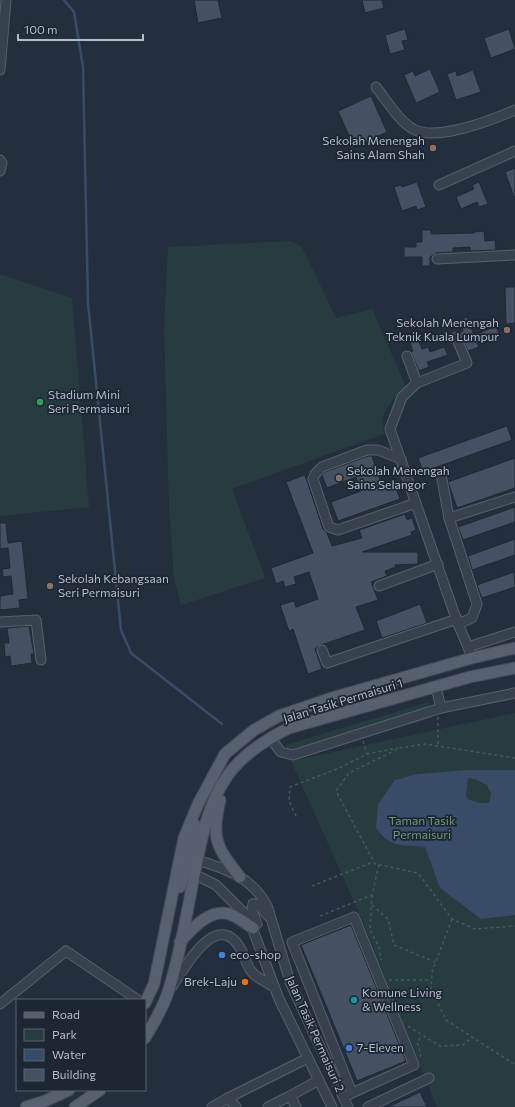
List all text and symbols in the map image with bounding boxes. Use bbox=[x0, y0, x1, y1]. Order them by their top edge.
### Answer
scale bar bbox=[18, 16, 143, 42]
text: 100 m bbox=[24, 22, 58, 36]
place label: Sekolah Menengah Sains Alam Shah bbox=[322, 133, 425, 161]
marker: Sekolah Menengah Sains Alam Shah bbox=[428, 143, 438, 153]
place label: Sekolah Menengah Teknik Kuala Lumpur bbox=[386, 315, 499, 343]
marker: Sekolah Menengah Teknik Kuala Lumpur bbox=[502, 325, 512, 335]
place label: Stadium Mini Seri Permaisuri bbox=[48, 387, 130, 415]
marker: Stadium Mini Seri Permaisuri bbox=[35, 397, 45, 407]
place label: Sekolah Menengah Sains Selangor bbox=[347, 463, 450, 491]
marker: Sekolah Menengah Sains Selangor bbox=[334, 473, 344, 483]
place label: Sekolah Kebangsaan Seri Permaisuri bbox=[58, 571, 169, 599]
marker: Sekolah Kebangsaan Seri Permaisuri bbox=[45, 581, 55, 591]
street label: Jalan Tasik Permaisuri 1 bbox=[281, 675, 404, 726]
park label: Taman Tasik Permaisuri bbox=[389, 813, 456, 841]
place label: eco-shop bbox=[230, 947, 281, 961]
marker: eco-shop bbox=[217, 950, 227, 960]
street label: Jalan Tasik Permaisuri 2 bbox=[283, 973, 348, 1095]
place label: Brek-Laju bbox=[184, 974, 237, 988]
marker: Brek-Laju bbox=[240, 977, 250, 987]
place label: Komune Living & Wellness bbox=[362, 985, 443, 1013]
marker: Komune Living & Wellness bbox=[349, 995, 359, 1005]
legend bbox=[16, 999, 146, 1091]
text: Road bbox=[52, 1007, 80, 1021]
text: Park bbox=[52, 1027, 78, 1041]
place label: 7-Eleven bbox=[357, 1040, 404, 1054]
marker: 7-Eleven bbox=[344, 1043, 354, 1053]
text: Water bbox=[52, 1047, 86, 1061]
text: Building bbox=[52, 1067, 96, 1081]

